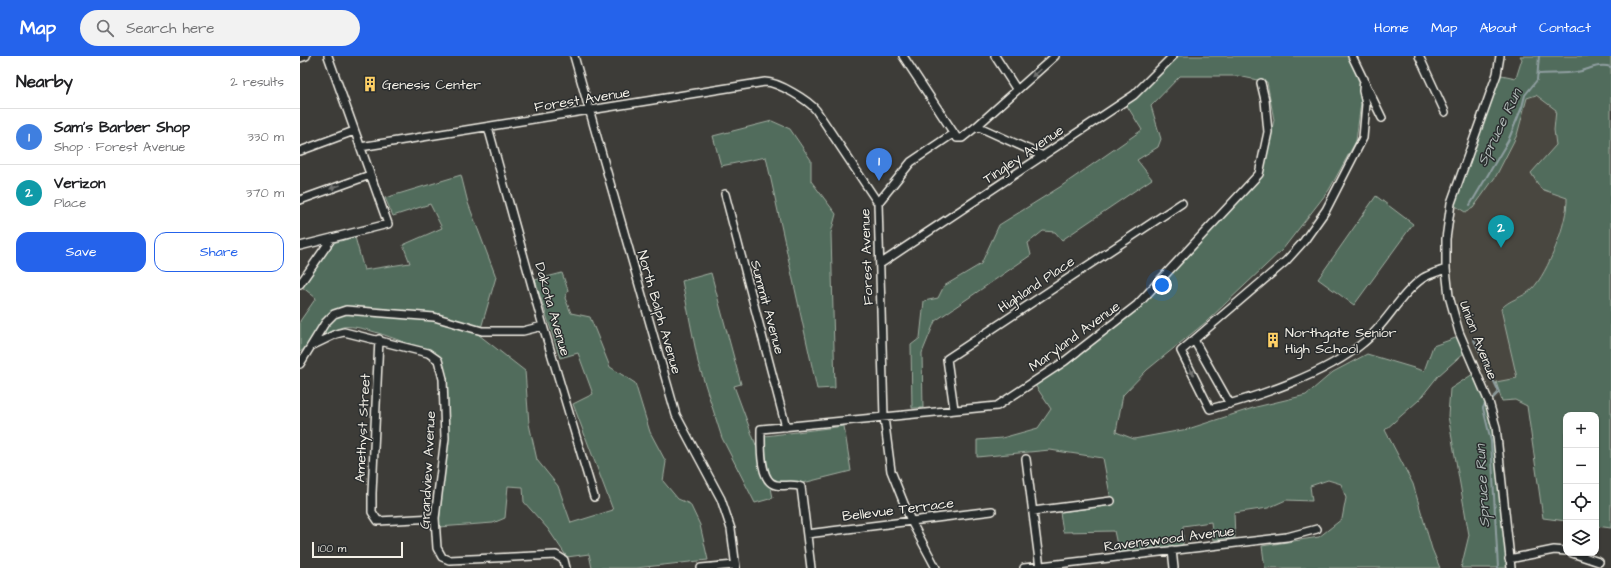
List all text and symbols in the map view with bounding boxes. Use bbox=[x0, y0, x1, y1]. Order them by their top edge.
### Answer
search box bbox=[80, 10, 360, 46]
text: Map bbox=[20, 15, 56, 42]
icon: search bbox=[94, 17, 116, 39]
text: Search here bbox=[126, 18, 215, 39]
text: Home bbox=[1374, 18, 1409, 38]
text: Map bbox=[1431, 18, 1457, 38]
text: About bbox=[1479, 18, 1517, 38]
text: Contact bbox=[1539, 18, 1591, 38]
one-way arrow bbox=[1032, 68, 1041, 77]
text: Nearby bbox=[16, 70, 73, 94]
text: 2 results bbox=[230, 73, 284, 91]
building icon: Genesis Center bbox=[361, 75, 379, 93]
place label: Genesis Center bbox=[382, 75, 481, 95]
street label: Forest Avenue bbox=[533, 82, 632, 117]
water label: Spruce Run bbox=[1472, 84, 1528, 169]
text: Sam's Barber Shop bbox=[54, 117, 190, 138]
street label: Tingley Avenue bbox=[979, 120, 1068, 189]
text: 1 bbox=[28, 128, 30, 146]
text: 330 m bbox=[247, 128, 284, 146]
text: Shop · Forest Avenue bbox=[54, 138, 185, 156]
pin: 1 bbox=[866, 148, 892, 181]
text: Verizon bbox=[54, 173, 105, 194]
text: 2 bbox=[25, 184, 33, 202]
text: 370 m bbox=[246, 184, 284, 202]
one-way arrow bbox=[329, 185, 341, 191]
text: Place bbox=[54, 194, 86, 212]
street label: Forest Avenue bbox=[855, 208, 879, 306]
pin: 2 bbox=[1488, 215, 1514, 248]
button: Save bbox=[16, 232, 146, 272]
button: Share bbox=[154, 232, 284, 272]
street label: North Balph Avenue bbox=[632, 248, 686, 377]
street label: Highland Place bbox=[994, 252, 1079, 318]
street label: Summit Avenue bbox=[745, 258, 789, 357]
street label: Dakota Avenue bbox=[529, 260, 575, 359]
your location bbox=[1152, 275, 1172, 295]
street label: Maryland Avenue bbox=[1025, 297, 1125, 377]
street label: Union Avenue bbox=[1454, 298, 1502, 383]
place label: Northgate Senior High School bbox=[1285, 323, 1397, 359]
building icon: Northgate Senior High School bbox=[1264, 331, 1282, 349]
one-way arrow bbox=[1188, 364, 1194, 376]
street label: Amethyst Street bbox=[350, 373, 376, 483]
street label: Grandview Avenue bbox=[415, 410, 441, 530]
map controls bbox=[1563, 412, 1599, 556]
button: + bbox=[1563, 412, 1599, 448]
water label: Spruce Run bbox=[1470, 442, 1495, 528]
button: − bbox=[1563, 448, 1599, 484]
button: locate bbox=[1563, 484, 1599, 520]
street label: Bellevue Terrace bbox=[841, 493, 956, 527]
button: layers bbox=[1563, 520, 1599, 556]
street label: Ravenswood Avenue bbox=[1103, 521, 1236, 557]
scale bar bbox=[312, 540, 403, 559]
text: 100 m bbox=[318, 541, 346, 556]

